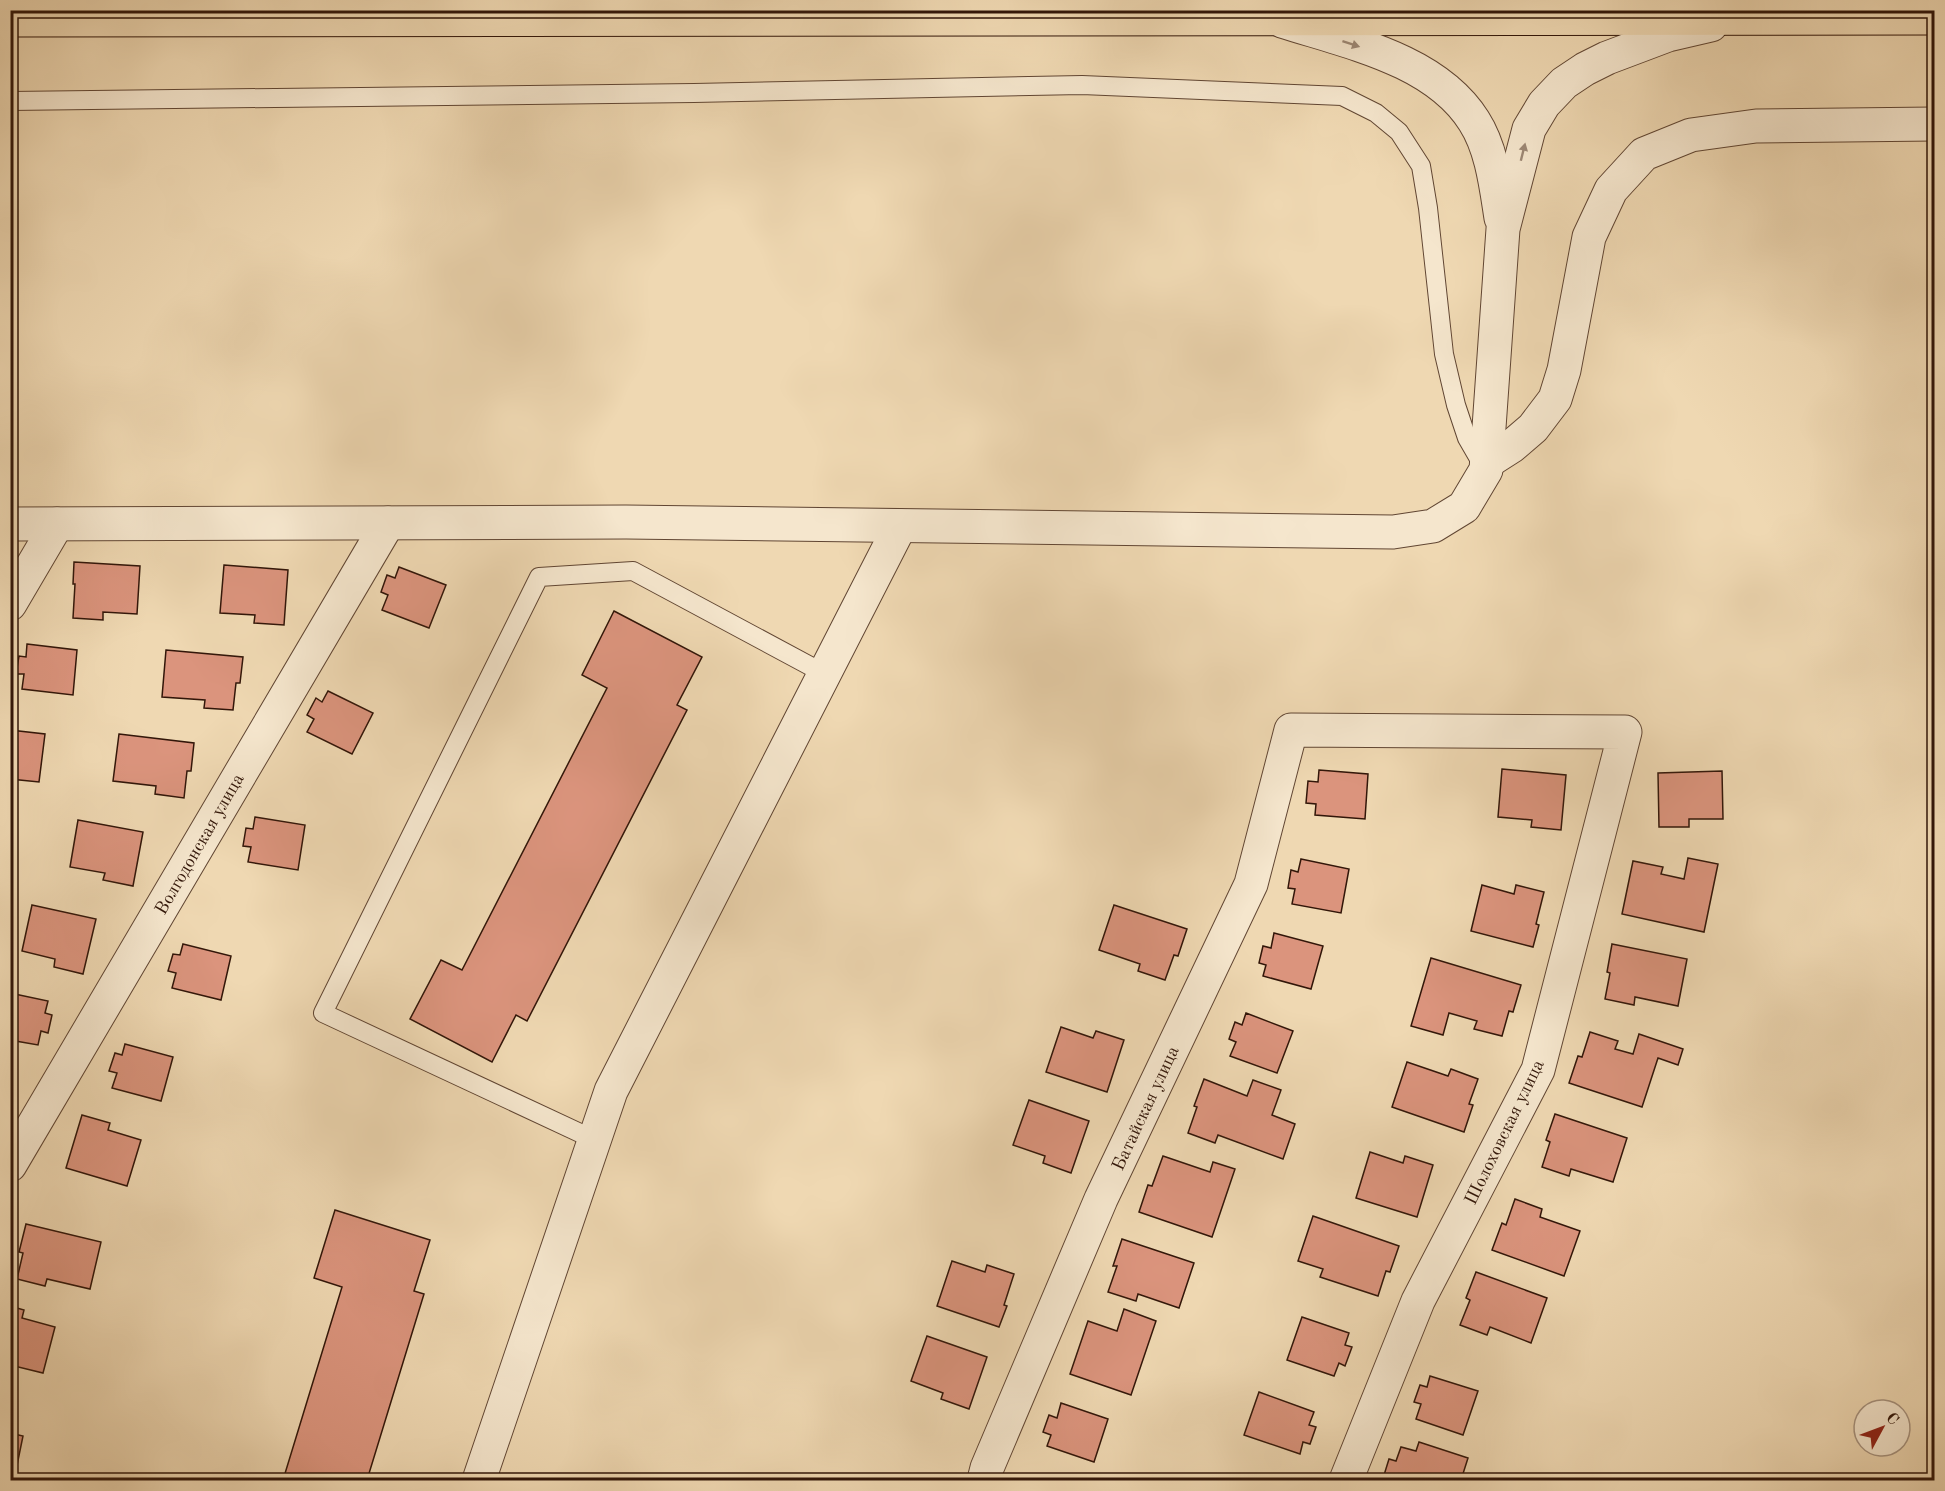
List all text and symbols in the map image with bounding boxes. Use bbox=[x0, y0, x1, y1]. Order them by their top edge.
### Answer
one-way arrow bbox=[1342, 39, 1360, 49]
one-way arrow bbox=[1519, 143, 1528, 161]
street label: Волгодонская улица bbox=[152, 771, 248, 918]
street label: Батайская улица bbox=[1109, 1043, 1183, 1173]
street label: Шолоховская улица bbox=[1462, 1057, 1548, 1208]
north arrow bbox=[1852, 1398, 1912, 1458]
text: С bbox=[1882, 1410, 1901, 1429]

